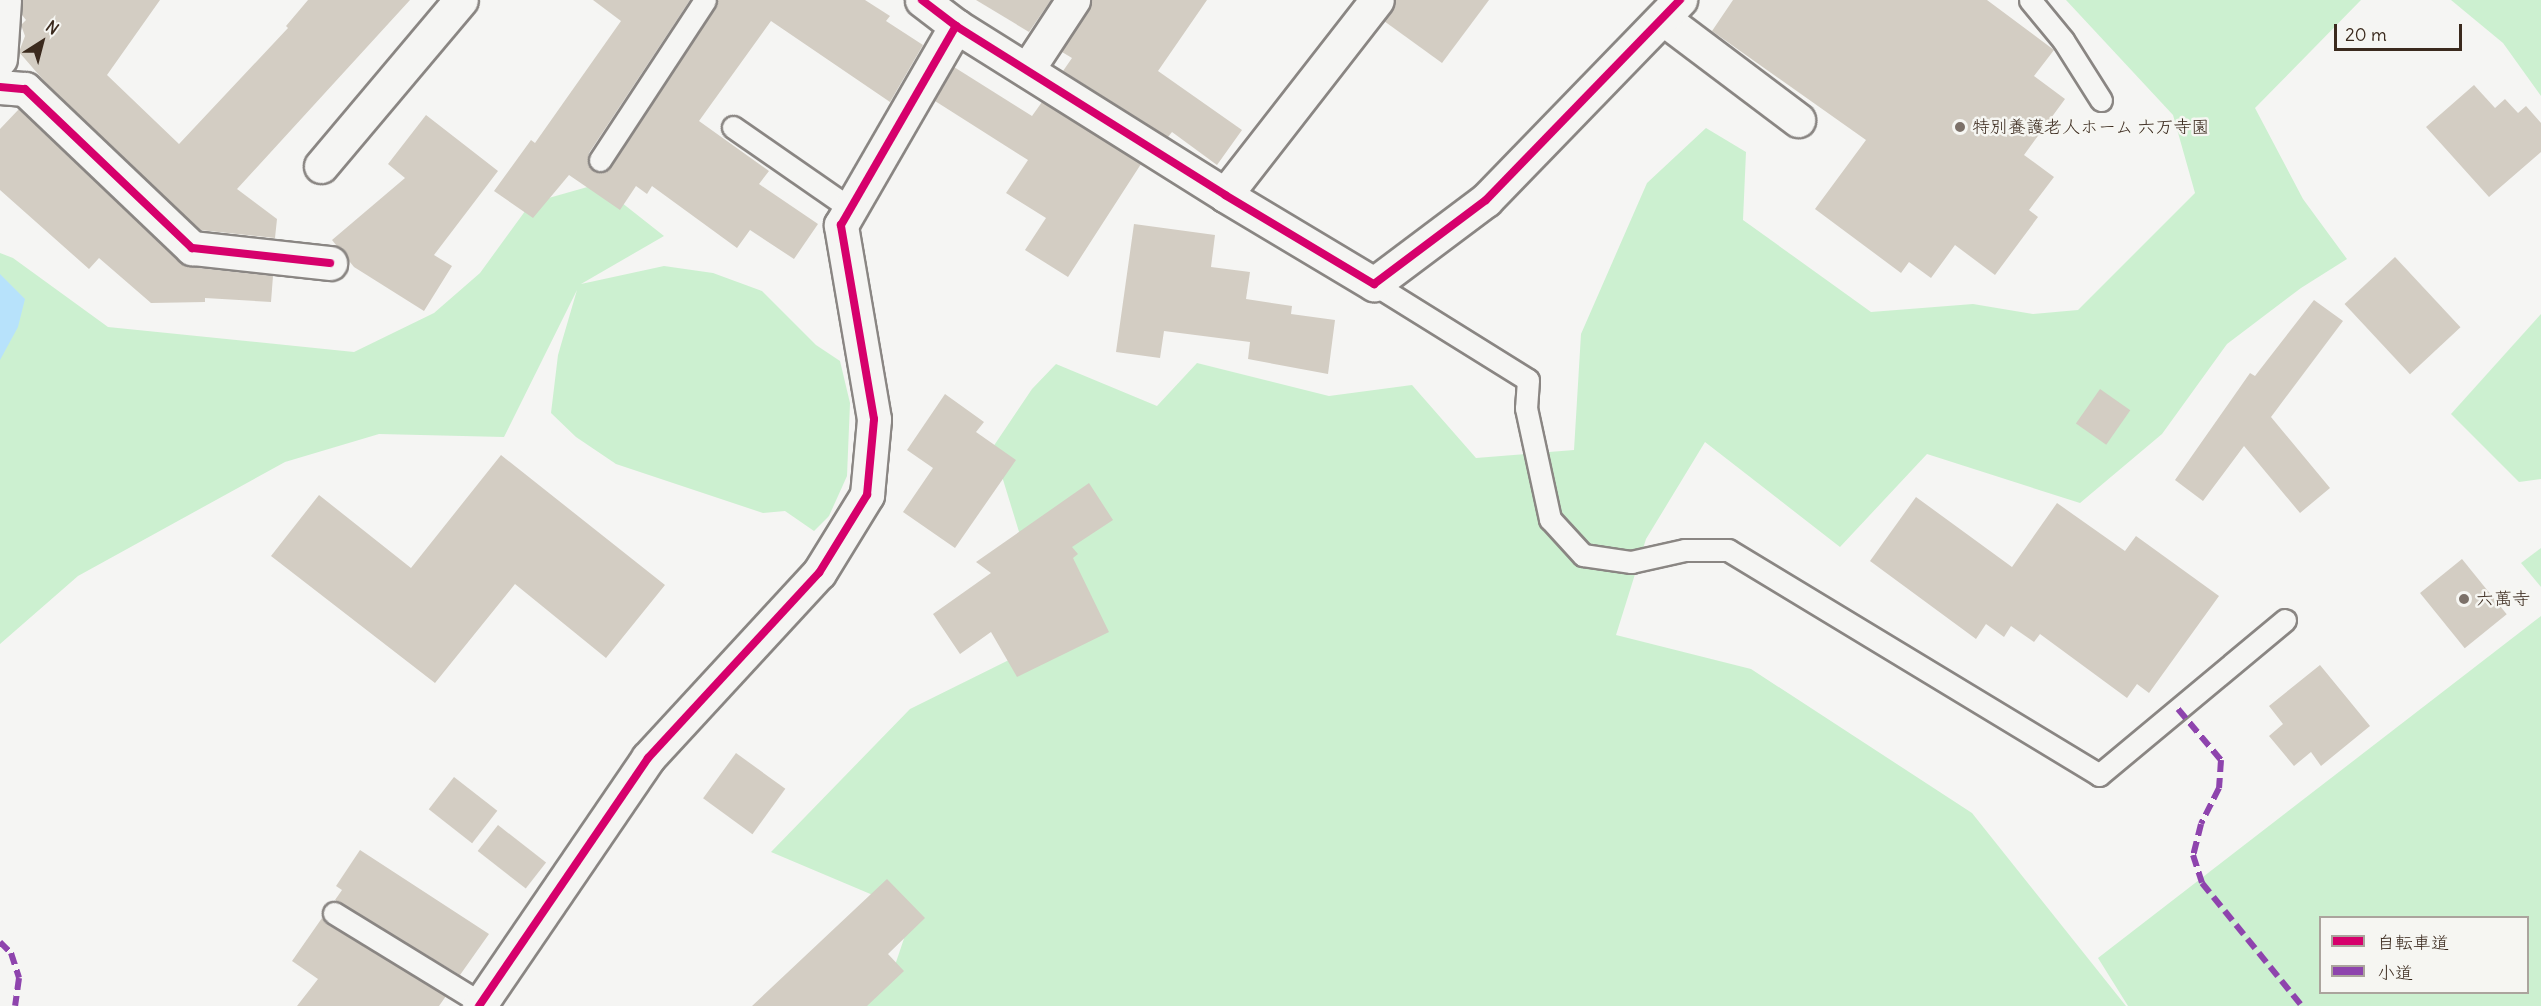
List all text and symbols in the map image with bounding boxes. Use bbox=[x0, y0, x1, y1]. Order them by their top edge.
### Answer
north arrow bbox=[12, 12, 72, 72]
scale bar bbox=[2337, 12, 2464, 50]
text: N bbox=[42, 16, 63, 39]
text: 20 m bbox=[2345, 23, 2387, 46]
place label: 特別養護老人ホーム 六万寺園 bbox=[1972, 116, 2210, 138]
marker: 特別養護老人ホーム 六万寺園 bbox=[1953, 120, 1967, 134]
place label: 六萬寺 bbox=[2476, 588, 2530, 610]
marker: 六萬寺 bbox=[2457, 592, 2471, 606]
legend bbox=[2319, 916, 2529, 994]
text: 自転車道 bbox=[2377, 931, 2449, 954]
text: 小道 bbox=[2377, 961, 2413, 984]

